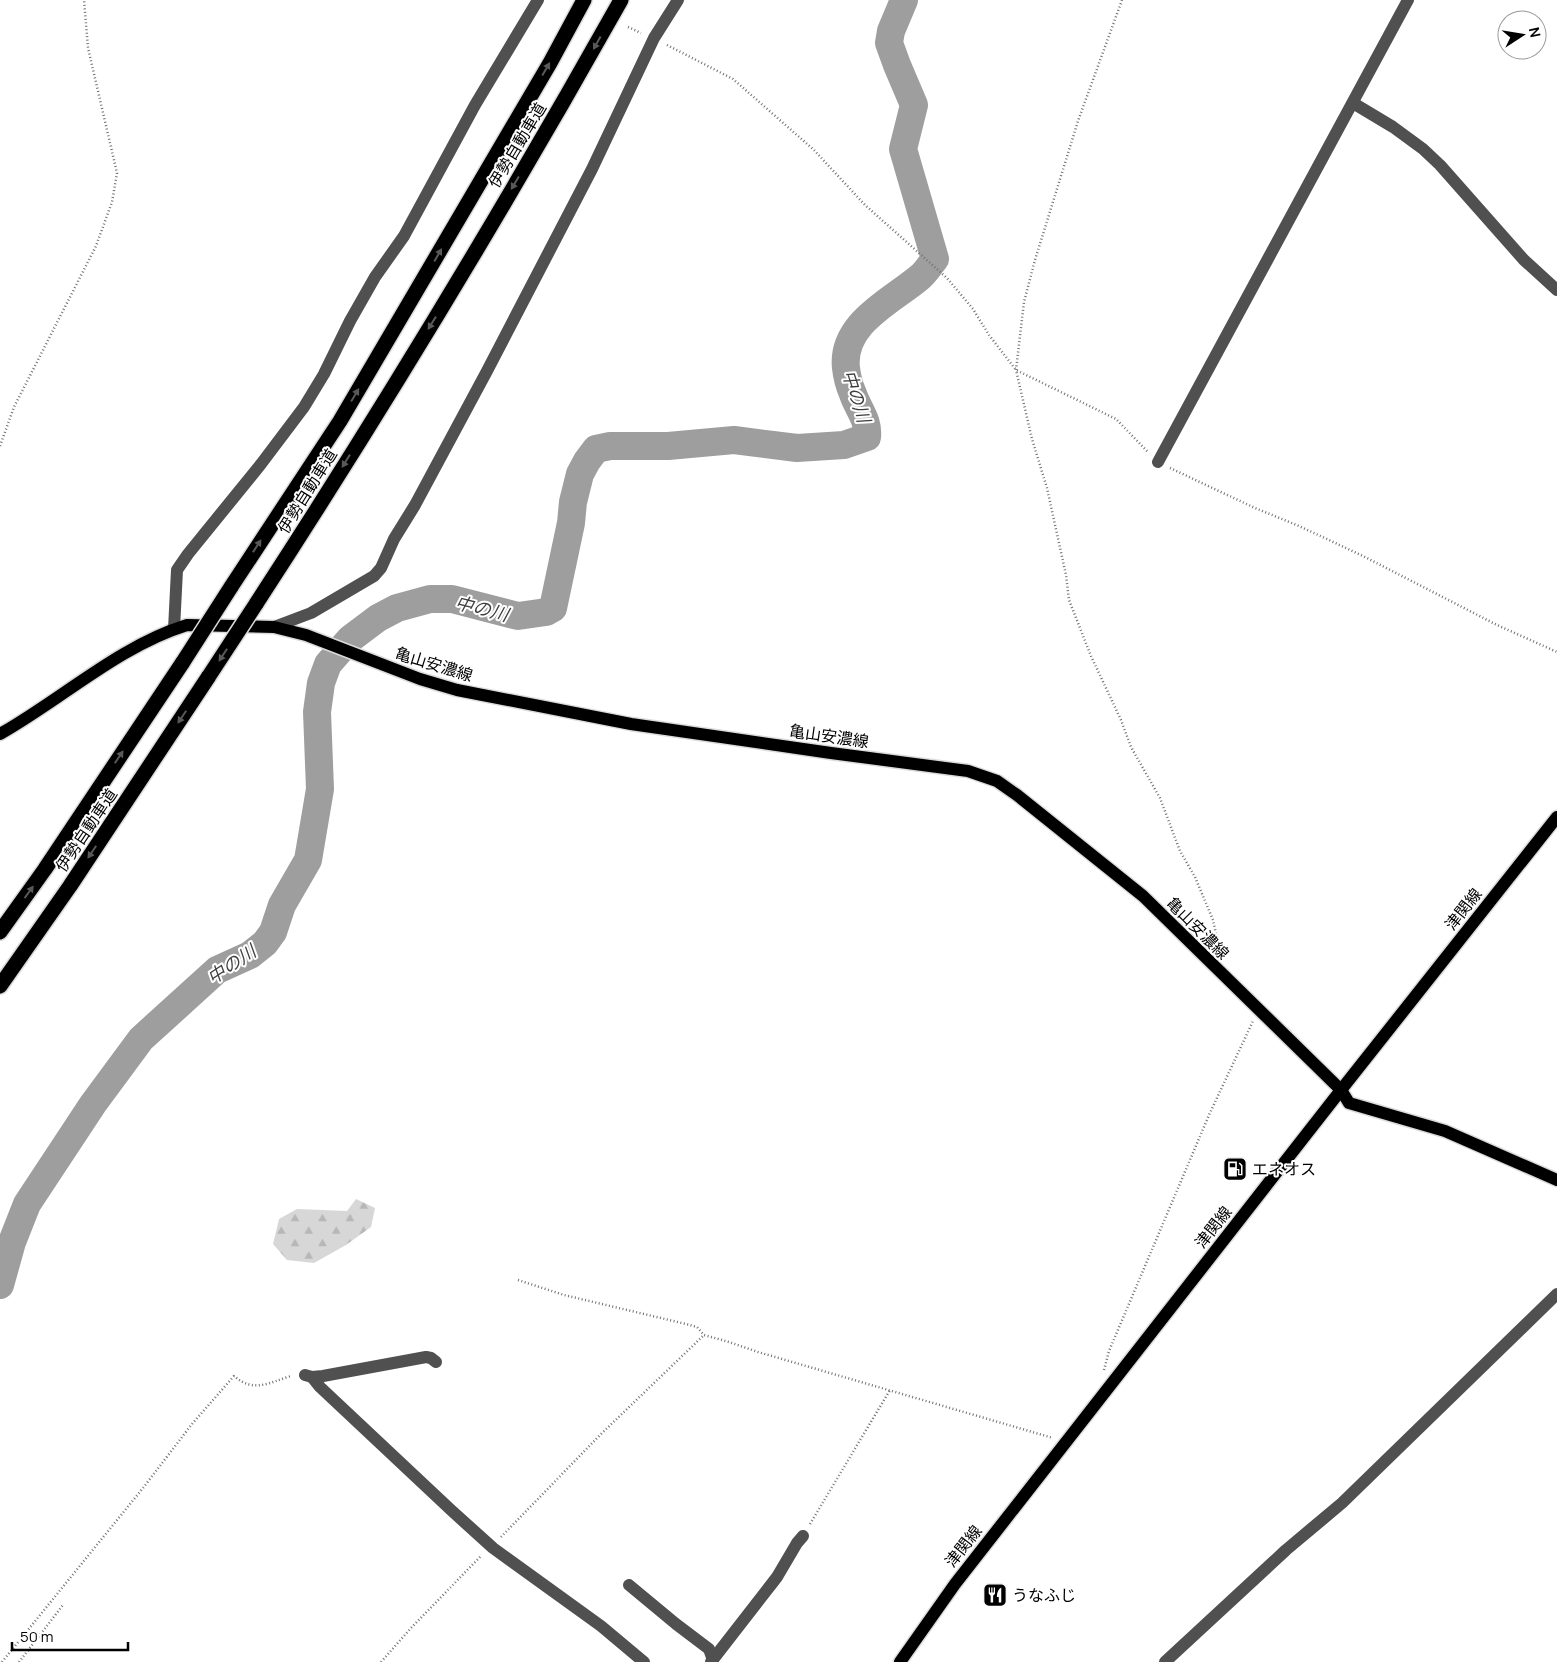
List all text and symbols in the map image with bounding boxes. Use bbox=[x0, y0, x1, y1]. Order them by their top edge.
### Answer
north arrow bbox=[1497, 10, 1547, 60]
text: N bbox=[1525, 25, 1546, 39]
one-way arrow bbox=[593, 35, 601, 50]
one-way arrow bbox=[542, 63, 551, 76]
street label: 伊勢自動車道 bbox=[483, 98, 551, 192]
one-way arrow bbox=[511, 176, 519, 190]
one-way arrow bbox=[434, 248, 442, 263]
one-way arrow bbox=[428, 316, 437, 329]
water label: 中の川 bbox=[837, 367, 877, 427]
one-way arrow bbox=[351, 388, 360, 402]
street label: 伊勢自動車道 bbox=[272, 444, 342, 538]
one-way arrow bbox=[342, 454, 351, 467]
one-way arrow bbox=[253, 539, 262, 553]
water label: 中の川 bbox=[453, 590, 513, 627]
street label: 亀山安濃線 bbox=[393, 642, 475, 686]
one-way arrow bbox=[218, 648, 228, 661]
one-way arrow bbox=[177, 710, 187, 724]
street label: 亀山安濃線 bbox=[788, 720, 870, 752]
one-way arrow bbox=[115, 751, 124, 764]
street label: 伊勢自動車道 bbox=[50, 784, 122, 876]
one-way arrow bbox=[87, 845, 97, 859]
street label: 津関線 bbox=[1440, 883, 1486, 935]
one-way arrow bbox=[23, 886, 34, 899]
street label: 亀山安濃線 bbox=[1162, 892, 1234, 964]
water label: 中の川 bbox=[202, 938, 262, 989]
fuel station icon: エネオス bbox=[1222, 1156, 1248, 1182]
place label: エネオス bbox=[1252, 1158, 1316, 1180]
street label: 津関線 bbox=[1190, 1201, 1236, 1253]
street label: 津関線 bbox=[940, 1520, 986, 1572]
restaurant icon: うなふじ bbox=[982, 1582, 1008, 1608]
place label: うなふじ bbox=[1012, 1584, 1076, 1606]
scale bar bbox=[12, 1620, 129, 1652]
text: 50 m bbox=[20, 1626, 54, 1647]

